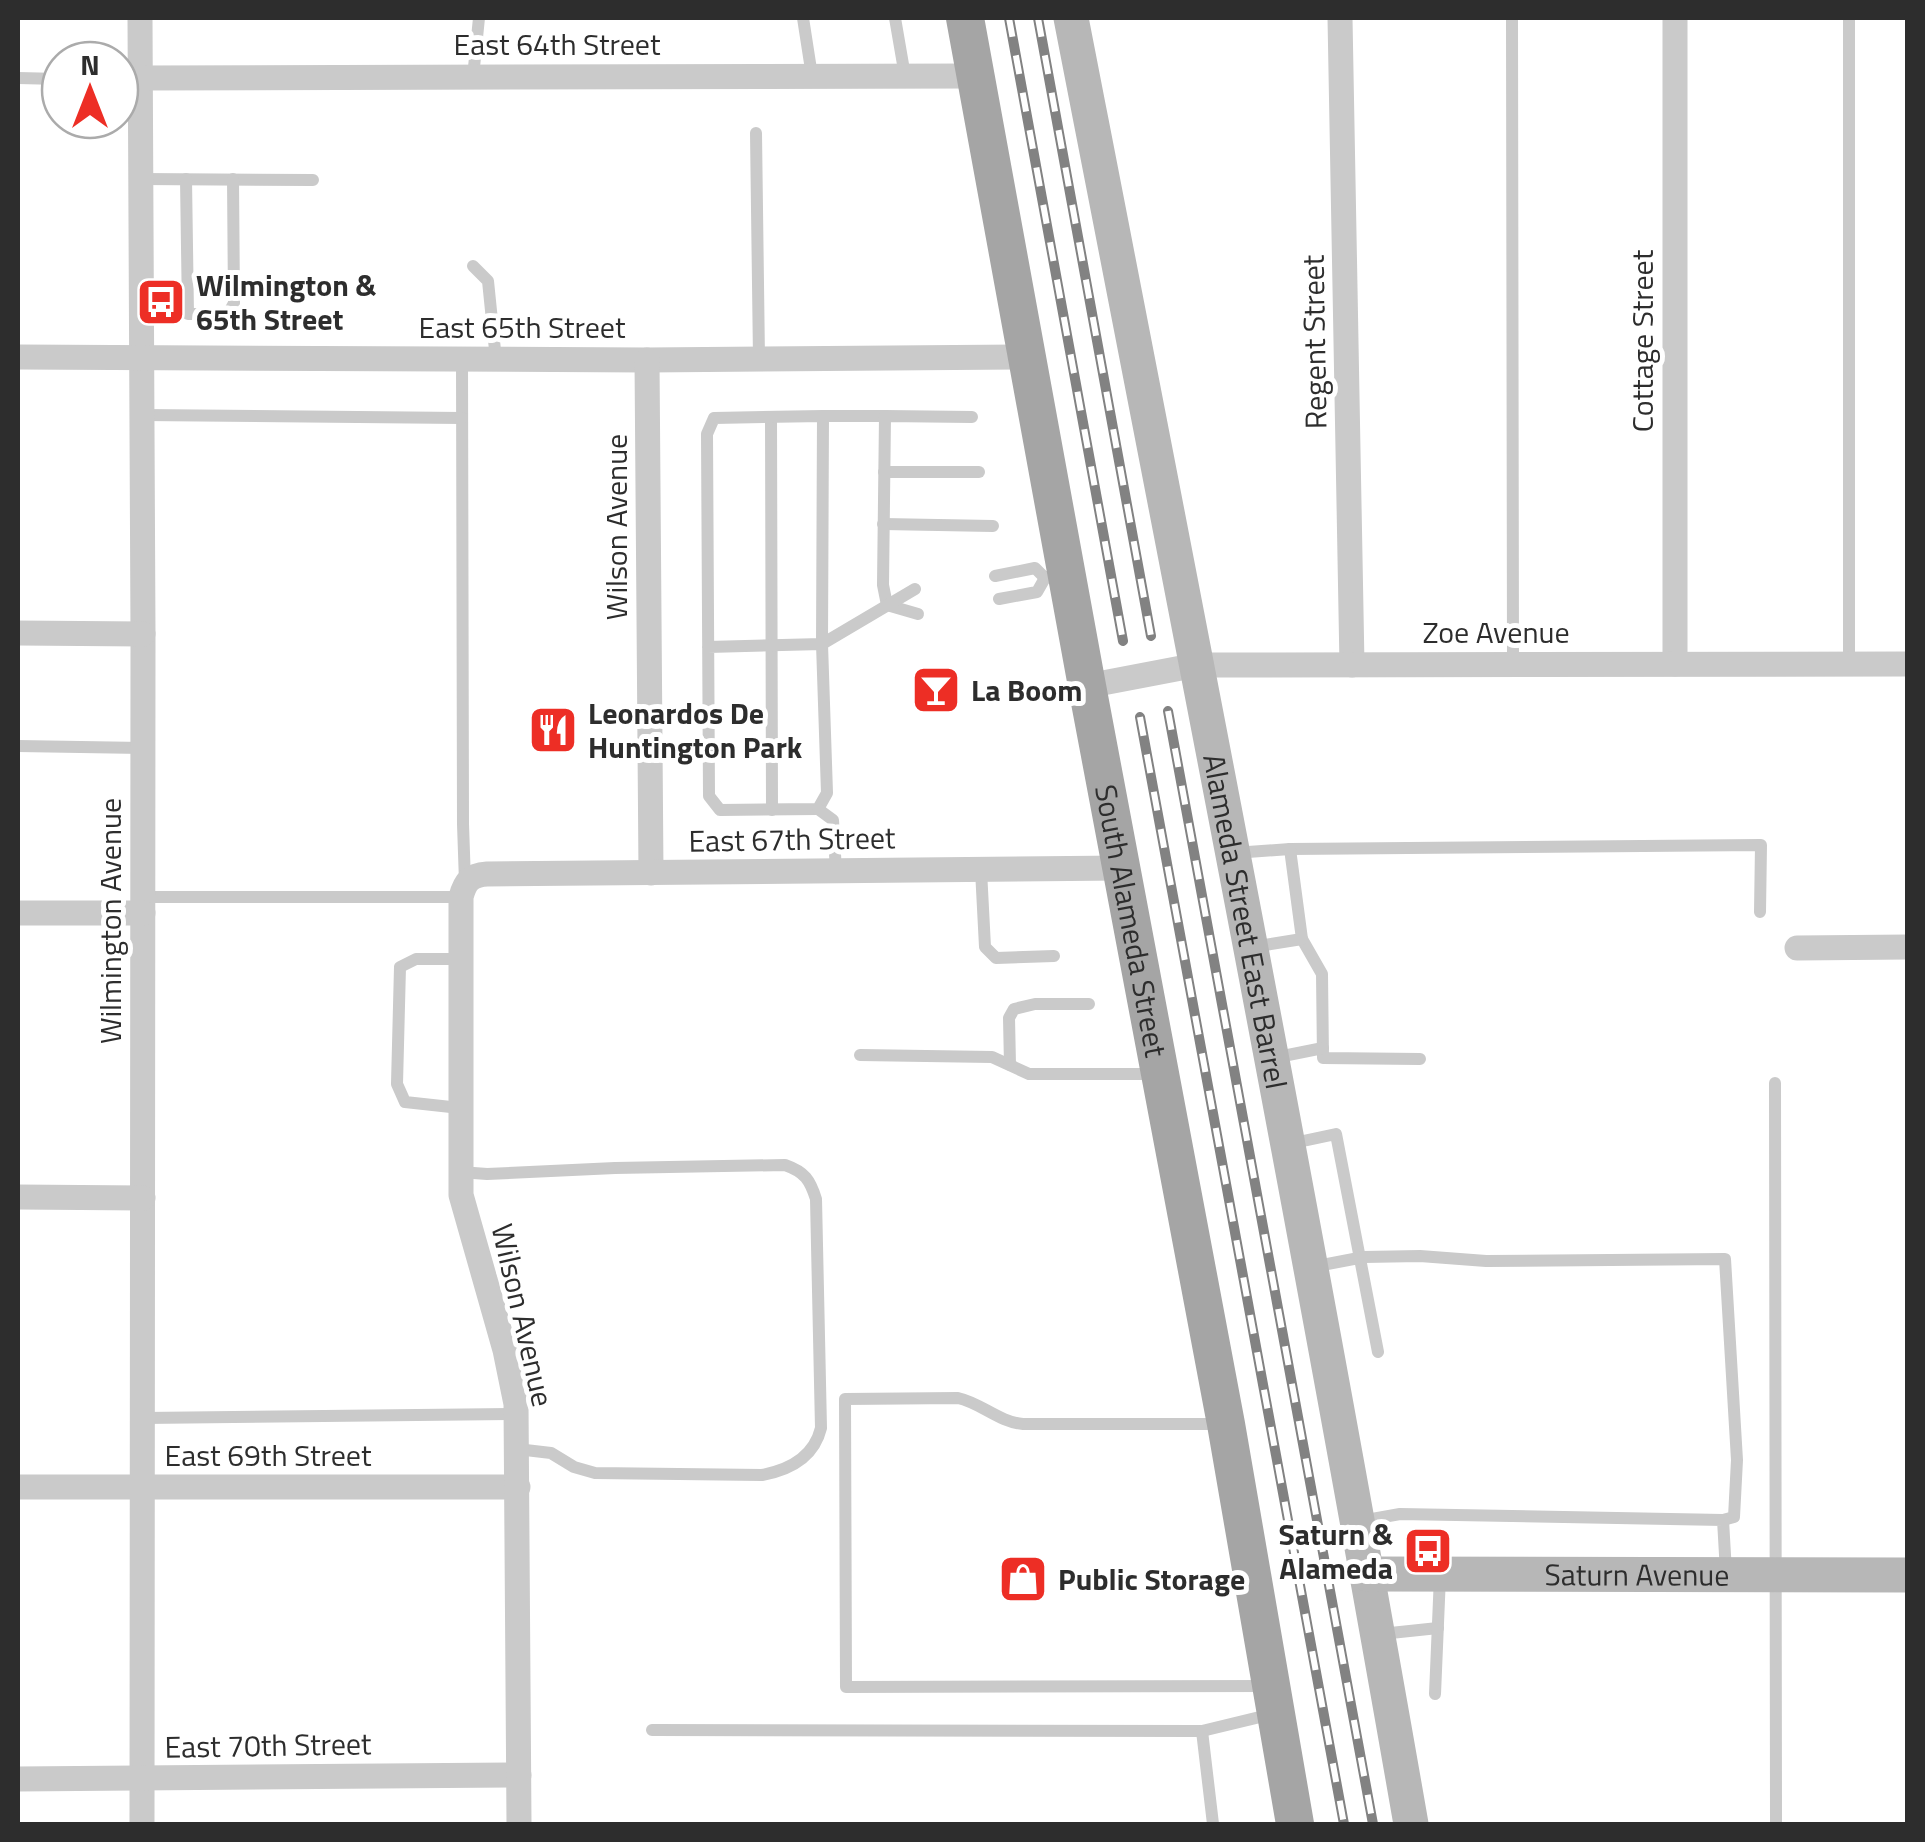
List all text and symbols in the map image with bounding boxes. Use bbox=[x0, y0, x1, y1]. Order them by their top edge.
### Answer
street label: East 64th Street bbox=[454, 21, 661, 67]
north arrow bbox=[40, 40, 140, 140]
text: N bbox=[80, 43, 100, 86]
street label: Cottage Street bbox=[1619, 249, 1665, 432]
street label: Regent Street bbox=[1289, 254, 1339, 430]
place label: Wilmington & 65th Street bbox=[196, 262, 376, 342]
bus stop icon: Wilmington & 65th Street bbox=[135, 276, 187, 328]
street label: East 65th Street bbox=[419, 304, 626, 350]
street label: Wilson Avenue bbox=[593, 434, 639, 620]
street label: Zoe Avenue bbox=[1422, 609, 1570, 655]
bar icon: La Boom bbox=[910, 664, 962, 716]
place label: La Boom bbox=[971, 667, 1082, 713]
place label: Leonardos De Huntington Park bbox=[588, 690, 803, 770]
restaurant icon: Leonardos De Huntington Park bbox=[527, 704, 579, 756]
street label: Alameda Street East Barrel bbox=[1191, 750, 1300, 1093]
street label: South Alameda Street bbox=[1083, 781, 1179, 1061]
street label: Wilmington Avenue bbox=[87, 798, 133, 1044]
street label: East 67th Street bbox=[688, 814, 896, 864]
street label: Wilson Avenue bbox=[480, 1219, 566, 1411]
street label: East 69th Street bbox=[165, 1432, 372, 1478]
place label: Saturn & Alameda bbox=[1278, 1511, 1393, 1591]
bus stop icon: Saturn & Alameda bbox=[1402, 1525, 1454, 1577]
street label: Saturn Avenue bbox=[1545, 1551, 1729, 1598]
shop icon: Public Storage bbox=[997, 1553, 1049, 1605]
place label: Public Storage bbox=[1058, 1556, 1245, 1602]
street label: East 70th Street bbox=[164, 1720, 372, 1770]

